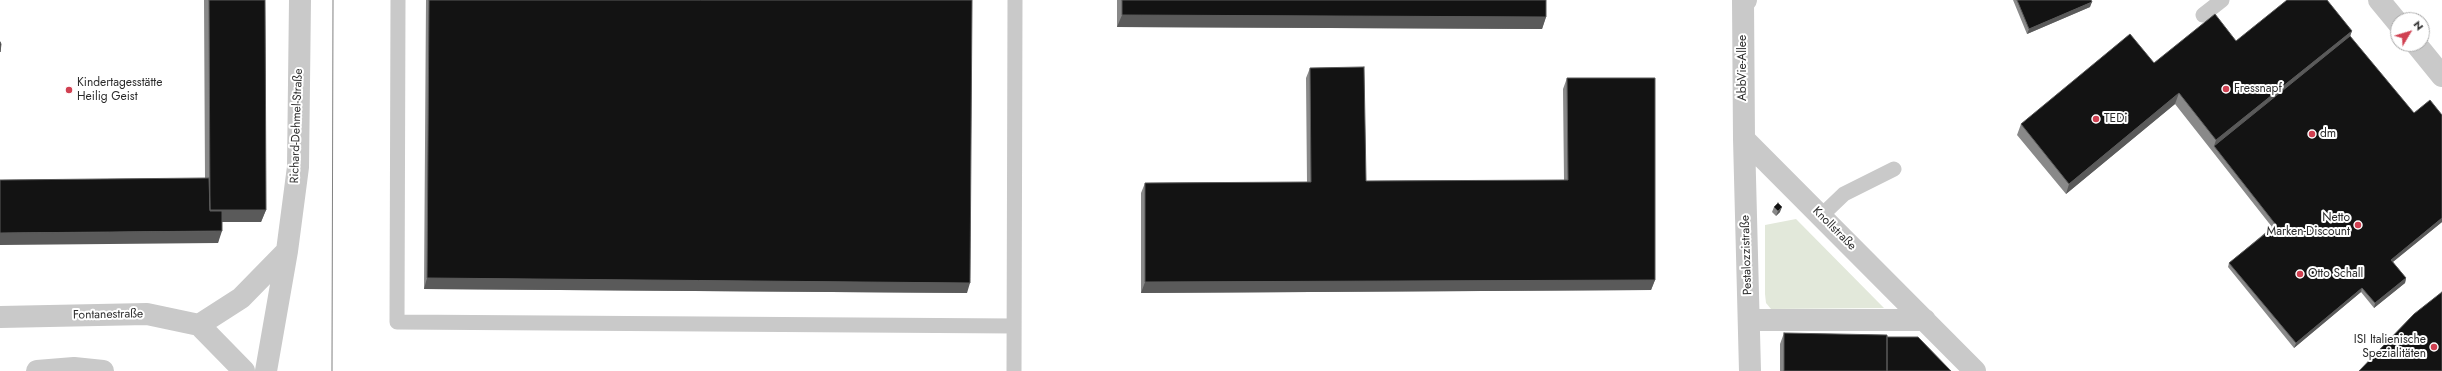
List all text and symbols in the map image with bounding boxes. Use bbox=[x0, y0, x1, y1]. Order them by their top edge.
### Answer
north arrow bbox=[2390, 12, 2430, 52]
text: N bbox=[2410, 17, 2428, 34]
street label: AbbVie-Allee bbox=[1736, 35, 1750, 101]
street label: Richard-Dehmel-Straße bbox=[288, 68, 306, 184]
place label: Kindertagesstätte Heilig Geist bbox=[77, 76, 162, 104]
place label: Fressnapf bbox=[2234, 82, 2282, 96]
marker: Fressnapf bbox=[2221, 84, 2231, 94]
marker: Kindertagesstätte Heilig Geist bbox=[64, 85, 74, 95]
place label: TEDi bbox=[2104, 112, 2127, 126]
marker: TEDi bbox=[2091, 114, 2101, 124]
place label: dm bbox=[2320, 127, 2336, 141]
marker: dm bbox=[2307, 129, 2317, 139]
street label: Knollstraße bbox=[1809, 204, 1859, 254]
place label: Netto Marken-Discount bbox=[2266, 211, 2350, 239]
street label: Pestalozzistraße bbox=[1738, 215, 1756, 295]
marker: Netto Marken-Discount bbox=[2353, 220, 2363, 230]
place label: Otto Schall bbox=[2308, 267, 2363, 281]
marker: Otto Schall bbox=[2295, 269, 2305, 279]
street label: Fontanestraße bbox=[73, 307, 143, 323]
place label: ISI Italienische Spezialitäten bbox=[2354, 333, 2426, 361]
marker: ISI Italienische Spezialitäten bbox=[2429, 342, 2439, 352]

